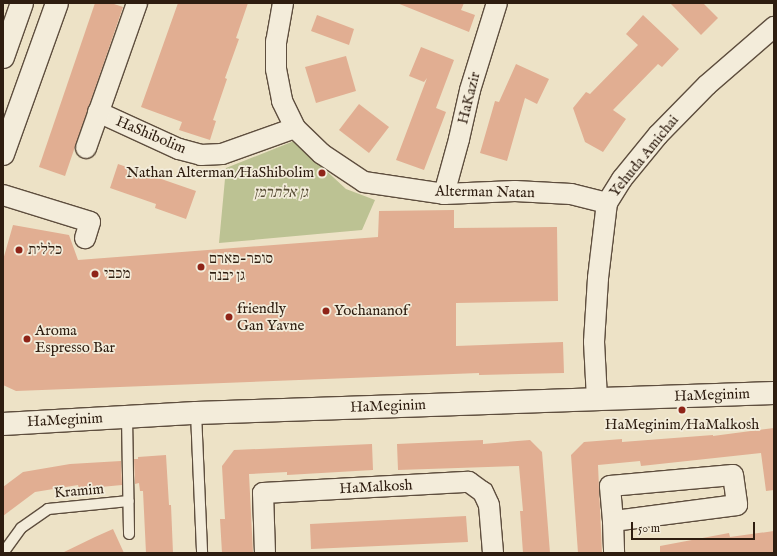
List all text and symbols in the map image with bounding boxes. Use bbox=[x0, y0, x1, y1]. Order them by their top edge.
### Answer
street label: HaKazir bbox=[454, 70, 484, 126]
street label: Yehuda Amichai bbox=[605, 111, 683, 201]
street label: HaShibolim bbox=[113, 112, 189, 158]
place label: Nathan Alterman/HaShibolim bbox=[126, 164, 314, 182]
marker: Nathan Alterman/HaShibolim bbox=[317, 168, 327, 178]
street label: Alterman Natan bbox=[435, 182, 535, 202]
park label: גן אלתרמן bbox=[254, 184, 308, 202]
place label: כללית bbox=[28, 241, 62, 259]
marker: כללית bbox=[13, 244, 25, 256]
place label: סופר-פארם גן יבנה bbox=[209, 249, 273, 284]
marker: סופר-פארם גן יבנה bbox=[196, 262, 206, 272]
place label: מכבי bbox=[104, 265, 131, 283]
marker: מכבי bbox=[89, 268, 101, 280]
place label: friendly Gan Yavne bbox=[237, 299, 304, 334]
place label: Yochananof bbox=[334, 302, 408, 320]
marker: Yochananof bbox=[321, 306, 331, 316]
marker: friendly Gan Yavne bbox=[224, 312, 234, 322]
place label: Aroma Espresso Bar bbox=[35, 321, 115, 356]
marker: Aroma Espresso Bar bbox=[22, 334, 32, 344]
street label: HaMeginim bbox=[674, 385, 750, 405]
street label: HaMeginim bbox=[350, 396, 426, 416]
marker: HaMeginim/HaMalkosh bbox=[677, 405, 687, 415]
street label: HaMeginim bbox=[27, 409, 103, 431]
place label: HaMeginim/HaMalkosh bbox=[605, 416, 759, 434]
street label: HaMalkosh bbox=[339, 476, 413, 498]
street label: Kramim bbox=[53, 480, 105, 502]
scale bar bbox=[633, 514, 757, 540]
text: 50 m bbox=[638, 521, 660, 536]

